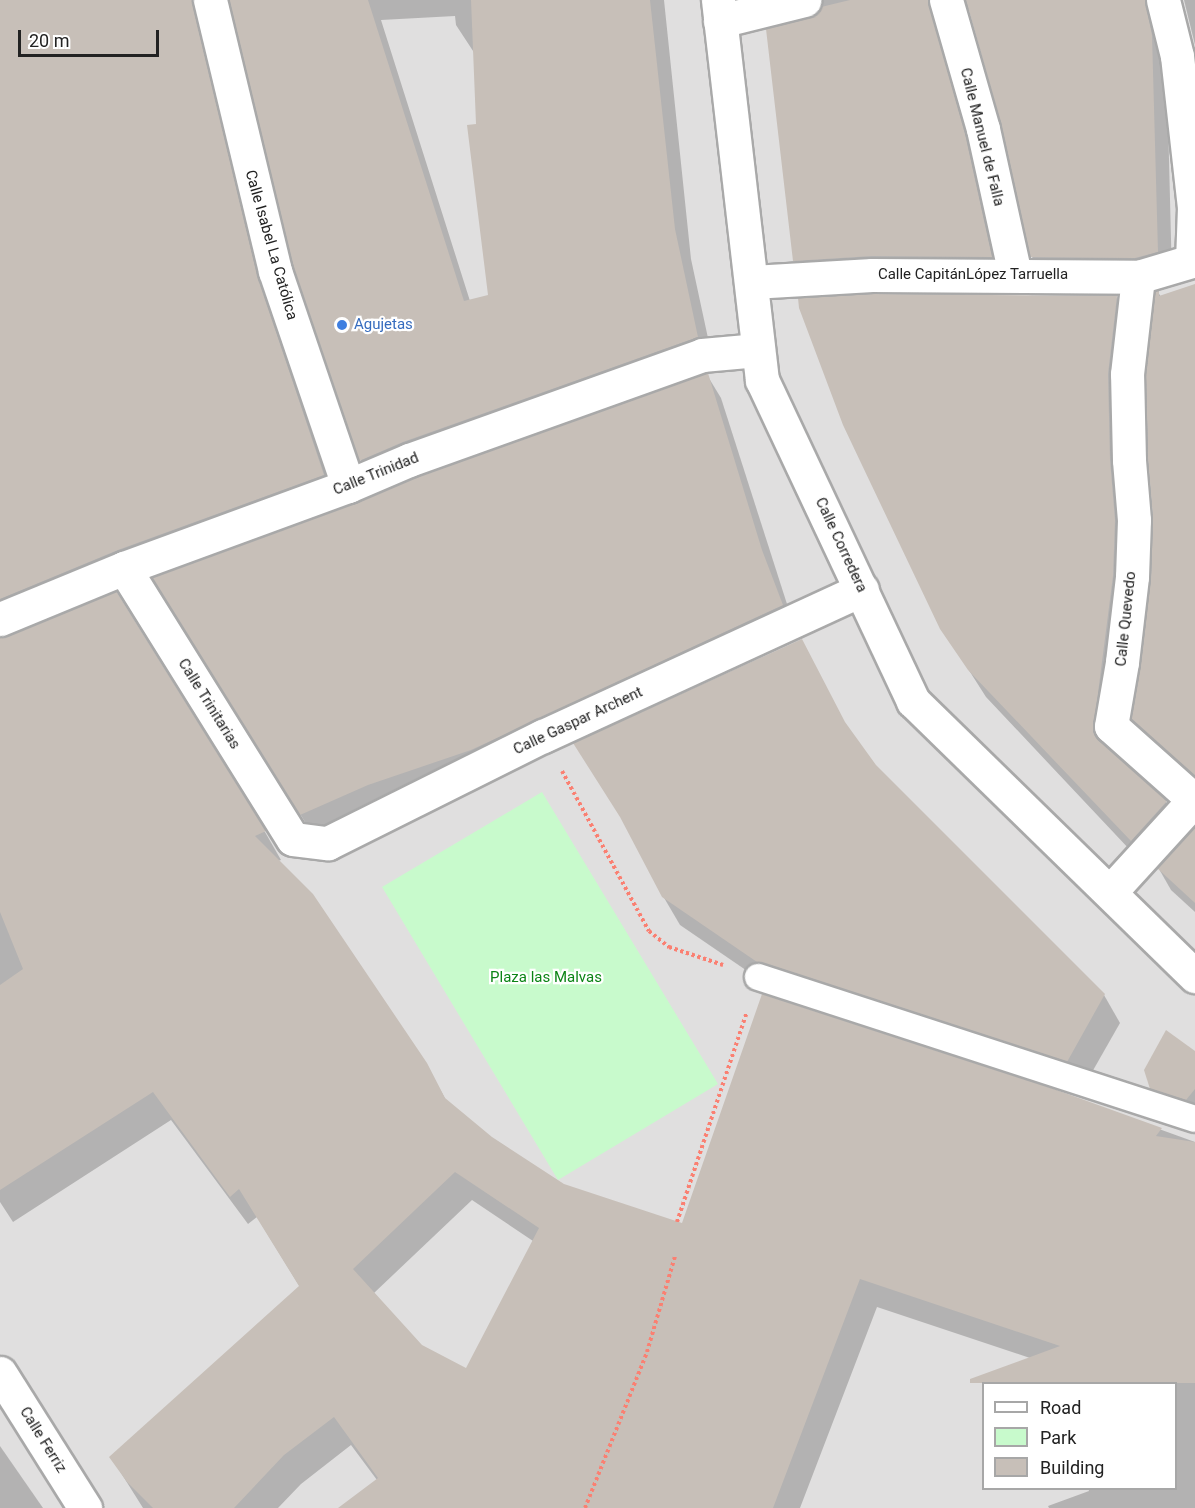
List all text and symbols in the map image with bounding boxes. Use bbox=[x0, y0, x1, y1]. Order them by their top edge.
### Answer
scale bar bbox=[21, 18, 162, 56]
text: 20 m bbox=[29, 30, 69, 51]
street label: Calle Manuel de Falla bbox=[956, 66, 1008, 208]
street label: Calle Isabel La Católica bbox=[241, 168, 301, 322]
street label: Calle CapitánLópez Tarruella bbox=[878, 266, 1068, 284]
place label: Agujetas bbox=[354, 316, 413, 334]
marker: Agujetas bbox=[335, 318, 349, 332]
street label: Calle Trinidad bbox=[330, 449, 422, 499]
street label: Calle Corredera bbox=[811, 495, 871, 595]
street label: Calle Quevedo bbox=[1112, 571, 1140, 667]
street label: Calle Trinitarias bbox=[174, 655, 244, 753]
street label: Calle Gaspar Archent bbox=[511, 683, 645, 759]
park label: Plaza las Malvas bbox=[490, 969, 602, 987]
legend bbox=[982, 1382, 1177, 1490]
text: Road bbox=[1040, 1397, 1081, 1418]
street label: Calle Ferriz bbox=[16, 1404, 70, 1476]
text: Park bbox=[1040, 1427, 1076, 1448]
text: Building bbox=[1040, 1457, 1104, 1478]

